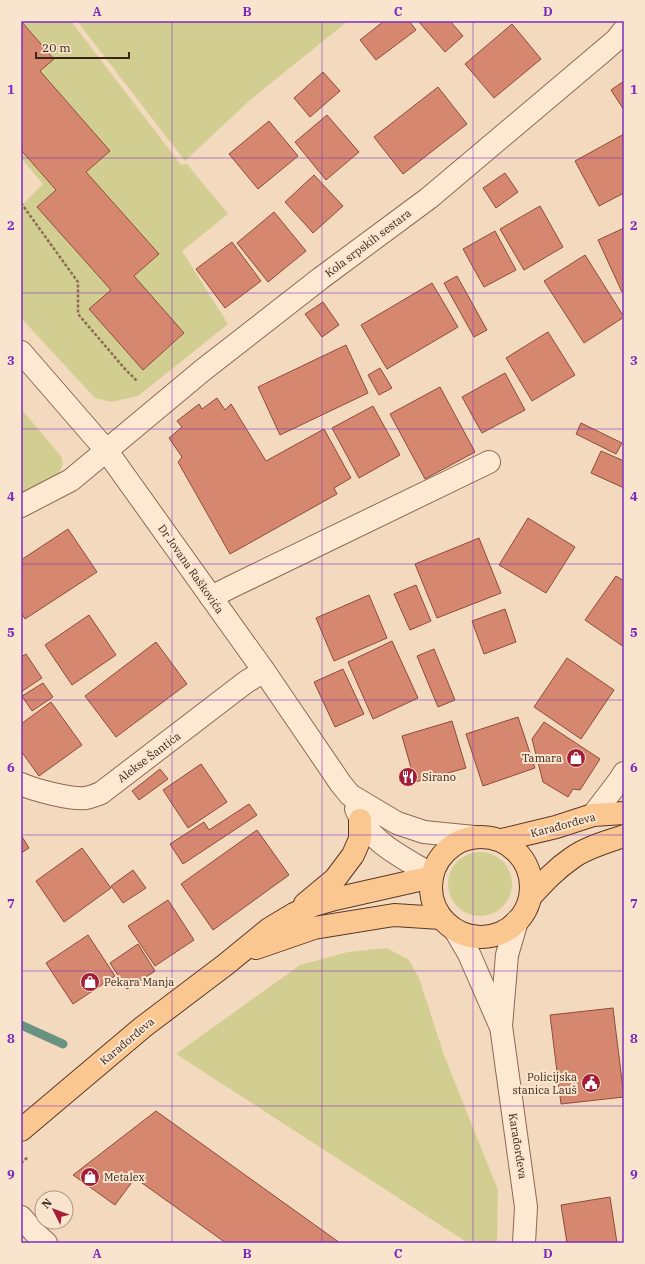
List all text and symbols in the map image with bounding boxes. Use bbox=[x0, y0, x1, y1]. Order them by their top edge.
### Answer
text: A bbox=[92, 3, 102, 20]
text: B bbox=[242, 3, 252, 20]
text: C bbox=[394, 3, 403, 20]
text: D bbox=[543, 3, 553, 20]
scale bar bbox=[36, 34, 129, 60]
text: 20 m bbox=[42, 40, 71, 55]
text: 1 bbox=[7, 81, 15, 98]
text: 1 bbox=[630, 81, 638, 98]
street label: Kola srpskih sestara bbox=[322, 206, 414, 280]
text: 2 bbox=[7, 217, 15, 234]
text: 2 bbox=[630, 217, 638, 234]
text: 3 bbox=[7, 352, 15, 369]
text: 3 bbox=[630, 352, 638, 369]
text: 4 bbox=[7, 488, 15, 505]
text: 4 bbox=[630, 488, 638, 505]
street label: Dr Jovana Raškovića bbox=[155, 522, 227, 616]
text: 5 bbox=[7, 624, 15, 641]
text: 5 bbox=[630, 624, 638, 641]
street label: Alekse Šantića bbox=[115, 729, 183, 785]
shop icon: Tamara bbox=[565, 747, 587, 769]
place label: Tamara bbox=[522, 751, 562, 765]
text: 6 bbox=[7, 759, 15, 776]
text: 6 bbox=[630, 759, 638, 776]
restaurant icon: Sirano bbox=[397, 766, 419, 788]
place label: Sirano bbox=[422, 770, 456, 784]
street label: Karađorđeva bbox=[529, 810, 597, 840]
text: 7 bbox=[7, 895, 15, 912]
text: 7 bbox=[630, 895, 638, 912]
shop icon: Pekara Manja bbox=[79, 971, 101, 993]
place label: Pekara Manja bbox=[104, 975, 174, 989]
street label: Karađorđeva bbox=[97, 1014, 157, 1068]
text: 8 bbox=[7, 1030, 15, 1047]
text: 8 bbox=[630, 1030, 638, 1047]
place label: Policijska stanica Lauš bbox=[512, 1070, 577, 1097]
public building icon: Policijska stanica Lauš bbox=[580, 1072, 602, 1094]
street label: Karađorđeva bbox=[506, 1112, 530, 1180]
text: 9 bbox=[7, 1166, 15, 1183]
shop icon: Metalex bbox=[79, 1166, 101, 1188]
text: 9 bbox=[630, 1166, 638, 1183]
place label: Metalex bbox=[104, 1170, 145, 1184]
north arrow bbox=[34, 1190, 74, 1230]
text: N bbox=[38, 1195, 55, 1211]
text: A bbox=[92, 1245, 102, 1262]
text: B bbox=[242, 1245, 252, 1262]
text: C bbox=[394, 1245, 403, 1262]
text: D bbox=[543, 1245, 553, 1262]

